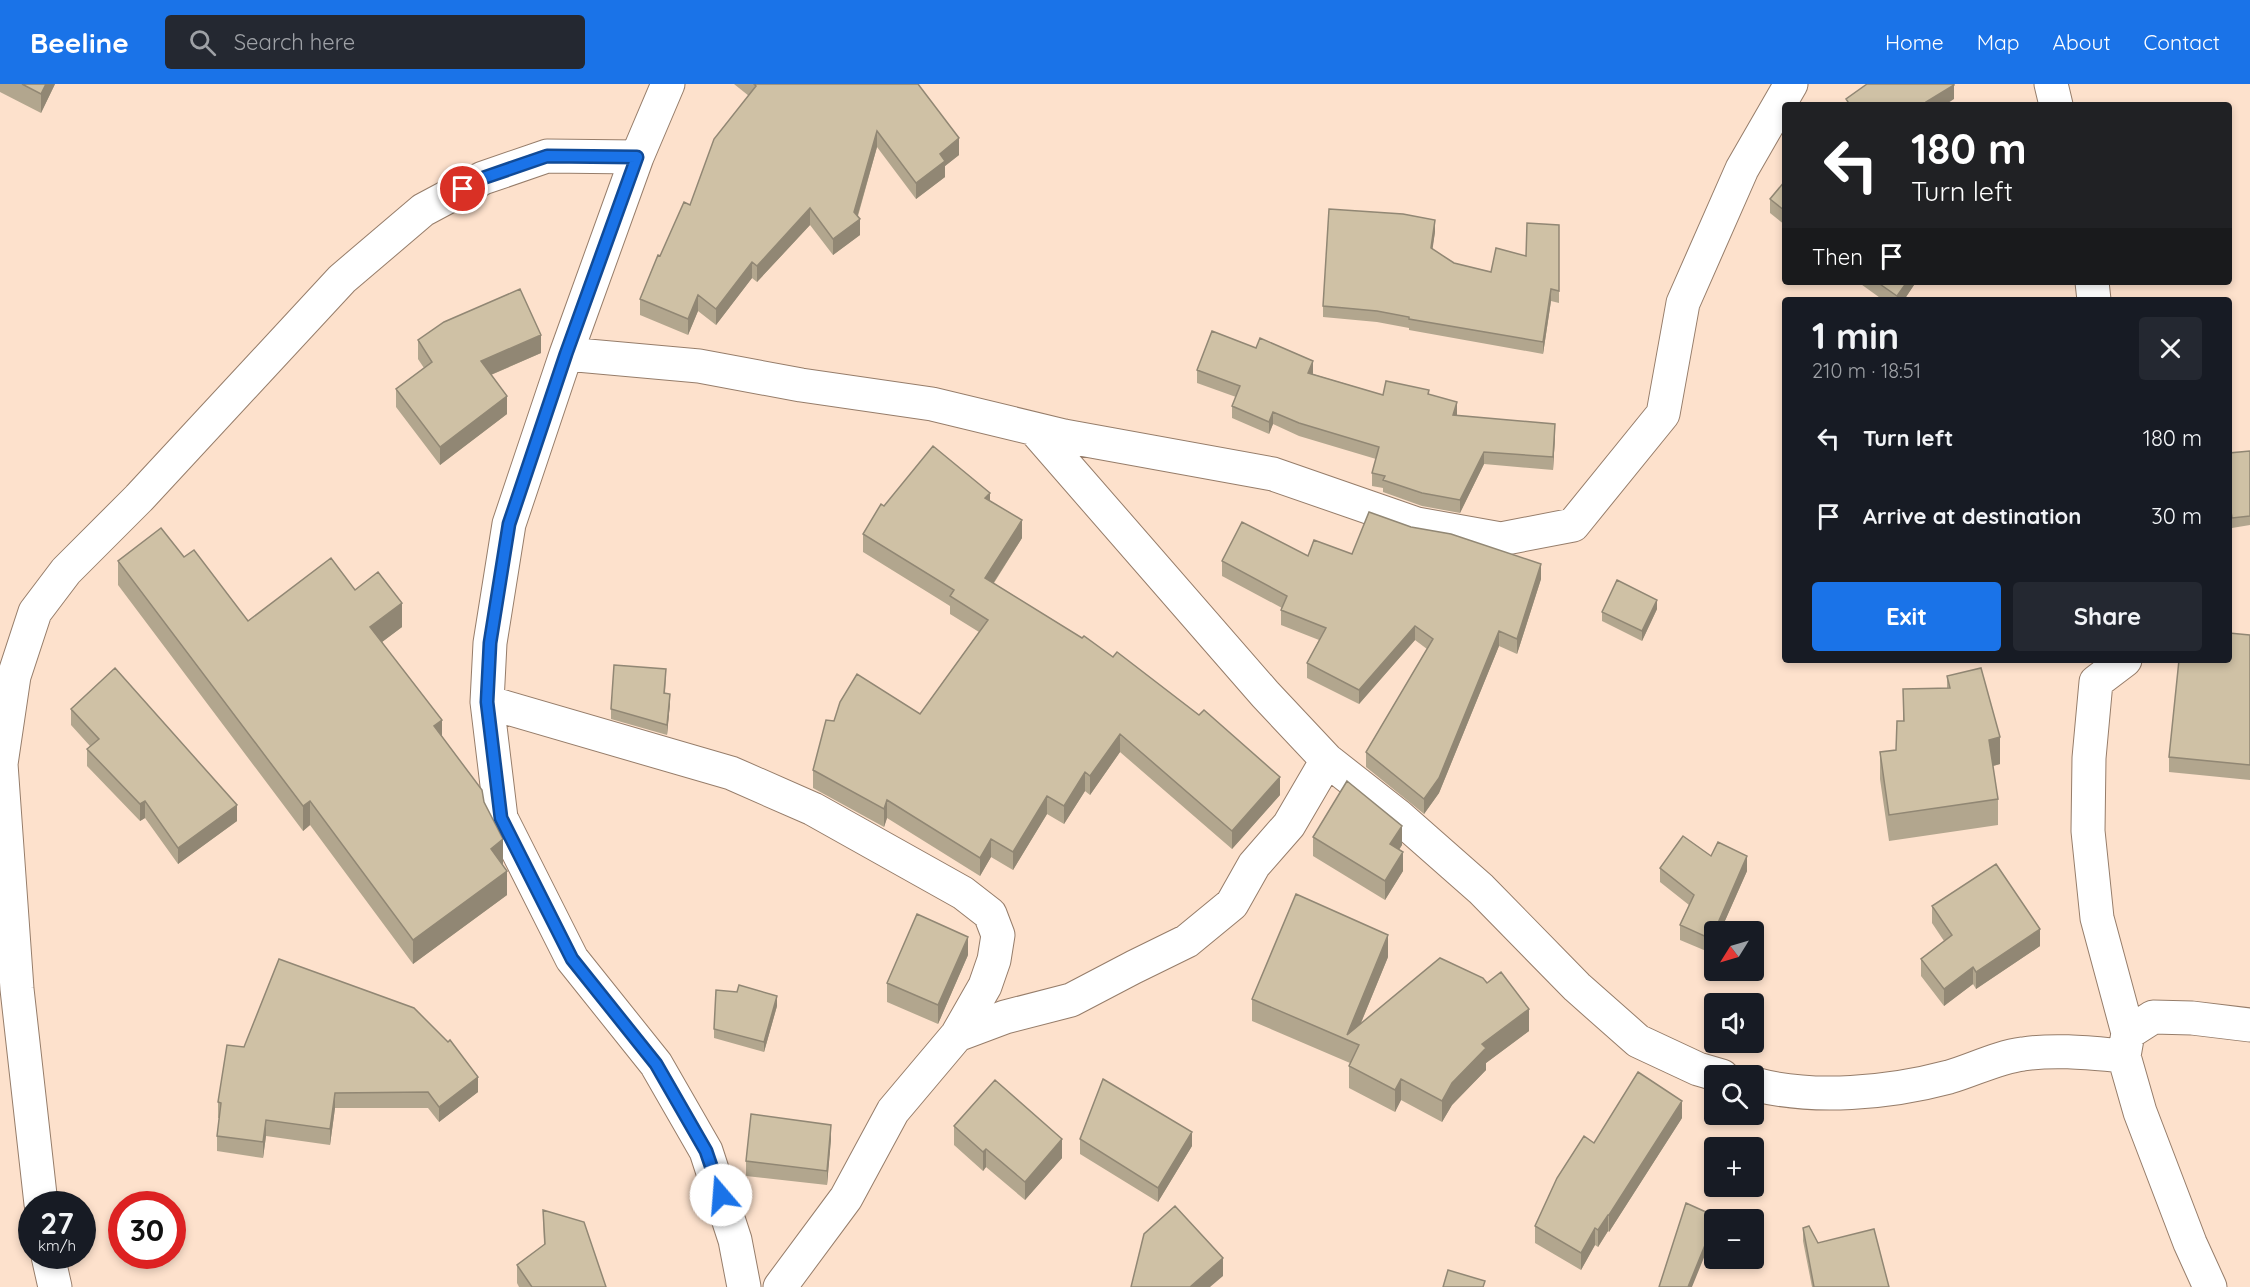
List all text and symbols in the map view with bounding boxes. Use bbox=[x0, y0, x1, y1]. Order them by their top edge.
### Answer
search box bbox=[165, 15, 585, 69]
text: Beeline bbox=[30, 25, 129, 60]
icon: search bbox=[186, 26, 219, 59]
text: Search here bbox=[234, 28, 355, 56]
text: Home bbox=[1885, 29, 1944, 55]
text: Map bbox=[1977, 29, 2020, 55]
text: About bbox=[2053, 29, 2111, 55]
text: Contact bbox=[2144, 29, 2220, 55]
text: 180 m bbox=[1911, 122, 2027, 175]
icon: left bbox=[1812, 126, 1890, 204]
pin bbox=[437, 163, 488, 214]
icon: arrive bbox=[446, 172, 479, 205]
text: Turn left bbox=[1911, 174, 2013, 208]
icon: arrive bbox=[1875, 240, 1908, 273]
text: Then bbox=[1812, 243, 1863, 271]
text: 1 min bbox=[1812, 313, 1899, 358]
button: close bbox=[2139, 317, 2202, 380]
text: 210 m · 18:51 bbox=[1812, 358, 1921, 383]
icon: left bbox=[1812, 422, 1845, 455]
text: Turn left bbox=[1863, 424, 1953, 452]
text: 180 m bbox=[2143, 424, 2202, 452]
icon: arrive bbox=[1812, 500, 1845, 533]
text: Arrive at destination bbox=[1863, 502, 2081, 530]
text: 30 m bbox=[2151, 502, 2202, 530]
button: Exit bbox=[1812, 582, 2001, 651]
button: Share bbox=[2013, 582, 2202, 651]
north arrow bbox=[1704, 921, 1764, 981]
map controls bbox=[1704, 921, 1764, 1269]
button: sound bbox=[1704, 993, 1764, 1053]
button: search bbox=[1704, 1065, 1764, 1125]
button: + bbox=[1704, 1137, 1764, 1197]
position arrow bbox=[689, 1163, 753, 1227]
speed limit sign: 30 bbox=[108, 1191, 186, 1269]
text: 27 bbox=[40, 1204, 74, 1242]
button: − bbox=[1704, 1209, 1764, 1269]
text: km/h bbox=[38, 1236, 76, 1255]

